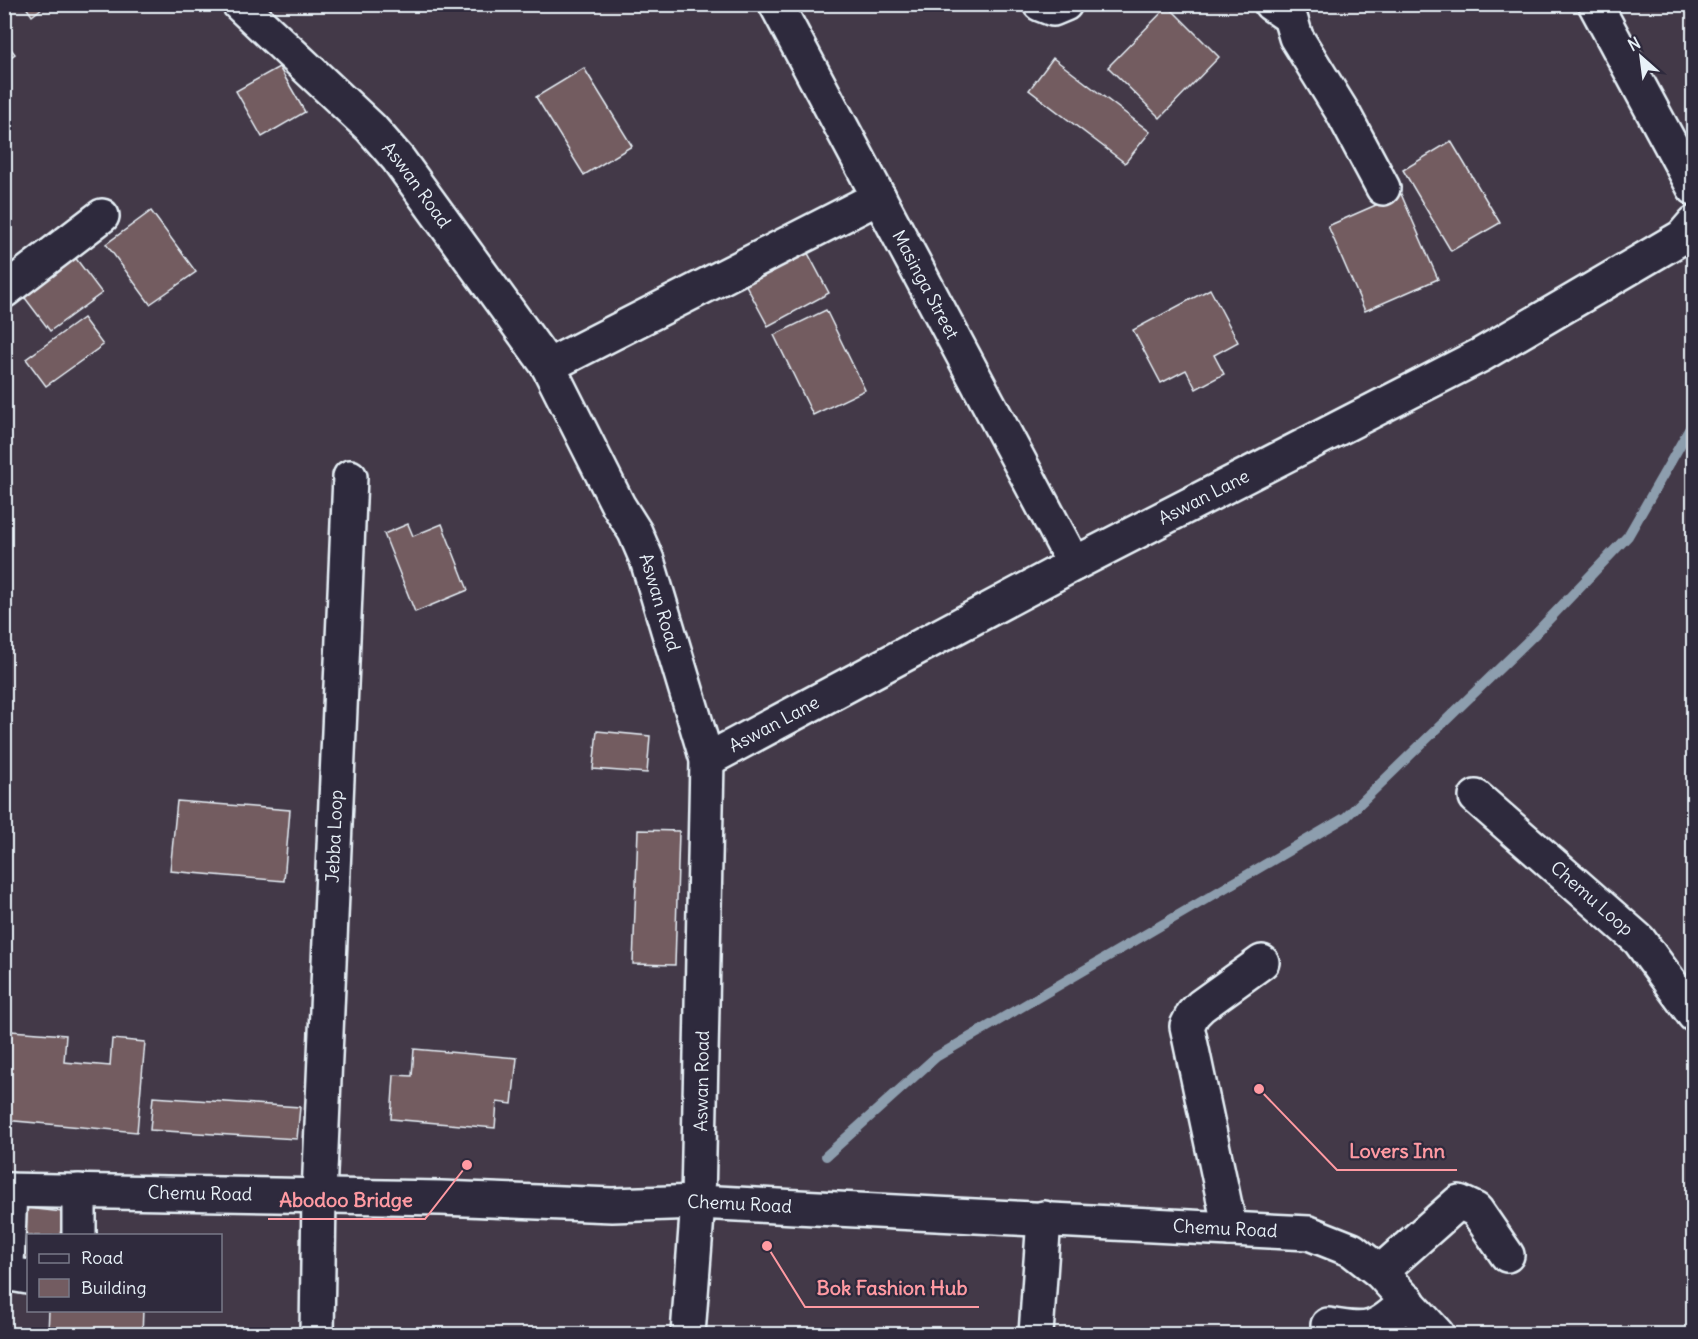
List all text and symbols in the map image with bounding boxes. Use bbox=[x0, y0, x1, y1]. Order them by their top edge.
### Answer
north arrow bbox=[1611, 27, 1671, 87]
text: N bbox=[1624, 32, 1644, 55]
street label: Aswan Road bbox=[377, 137, 456, 232]
street label: Masinga Street bbox=[887, 226, 964, 343]
street label: Aswan Lane bbox=[1154, 464, 1253, 530]
street label: Aswan Road bbox=[634, 549, 686, 654]
street label: Aswan Lane bbox=[725, 690, 823, 757]
street label: Jebba Loop bbox=[320, 789, 347, 883]
street label: Chemu Loop bbox=[1546, 856, 1638, 941]
street label: Aswan Road bbox=[689, 1030, 714, 1132]
callout: Lovers Inn bbox=[1337, 1132, 1457, 1170]
text: Lovers Inn bbox=[1349, 1138, 1445, 1163]
street label: Chemu Road bbox=[147, 1181, 253, 1206]
callout: Abodoo Bridge bbox=[268, 1181, 425, 1219]
text: Abodoo Bridge bbox=[279, 1187, 413, 1212]
street label: Chemu Road bbox=[687, 1190, 793, 1218]
street label: Chemu Road bbox=[1172, 1214, 1278, 1242]
legend bbox=[27, 1234, 222, 1312]
text: Road bbox=[81, 1246, 124, 1269]
callout: Bok Fashion Hub bbox=[805, 1269, 979, 1307]
text: Bok Fashion Hub bbox=[817, 1275, 967, 1300]
text: Building bbox=[81, 1276, 146, 1299]

